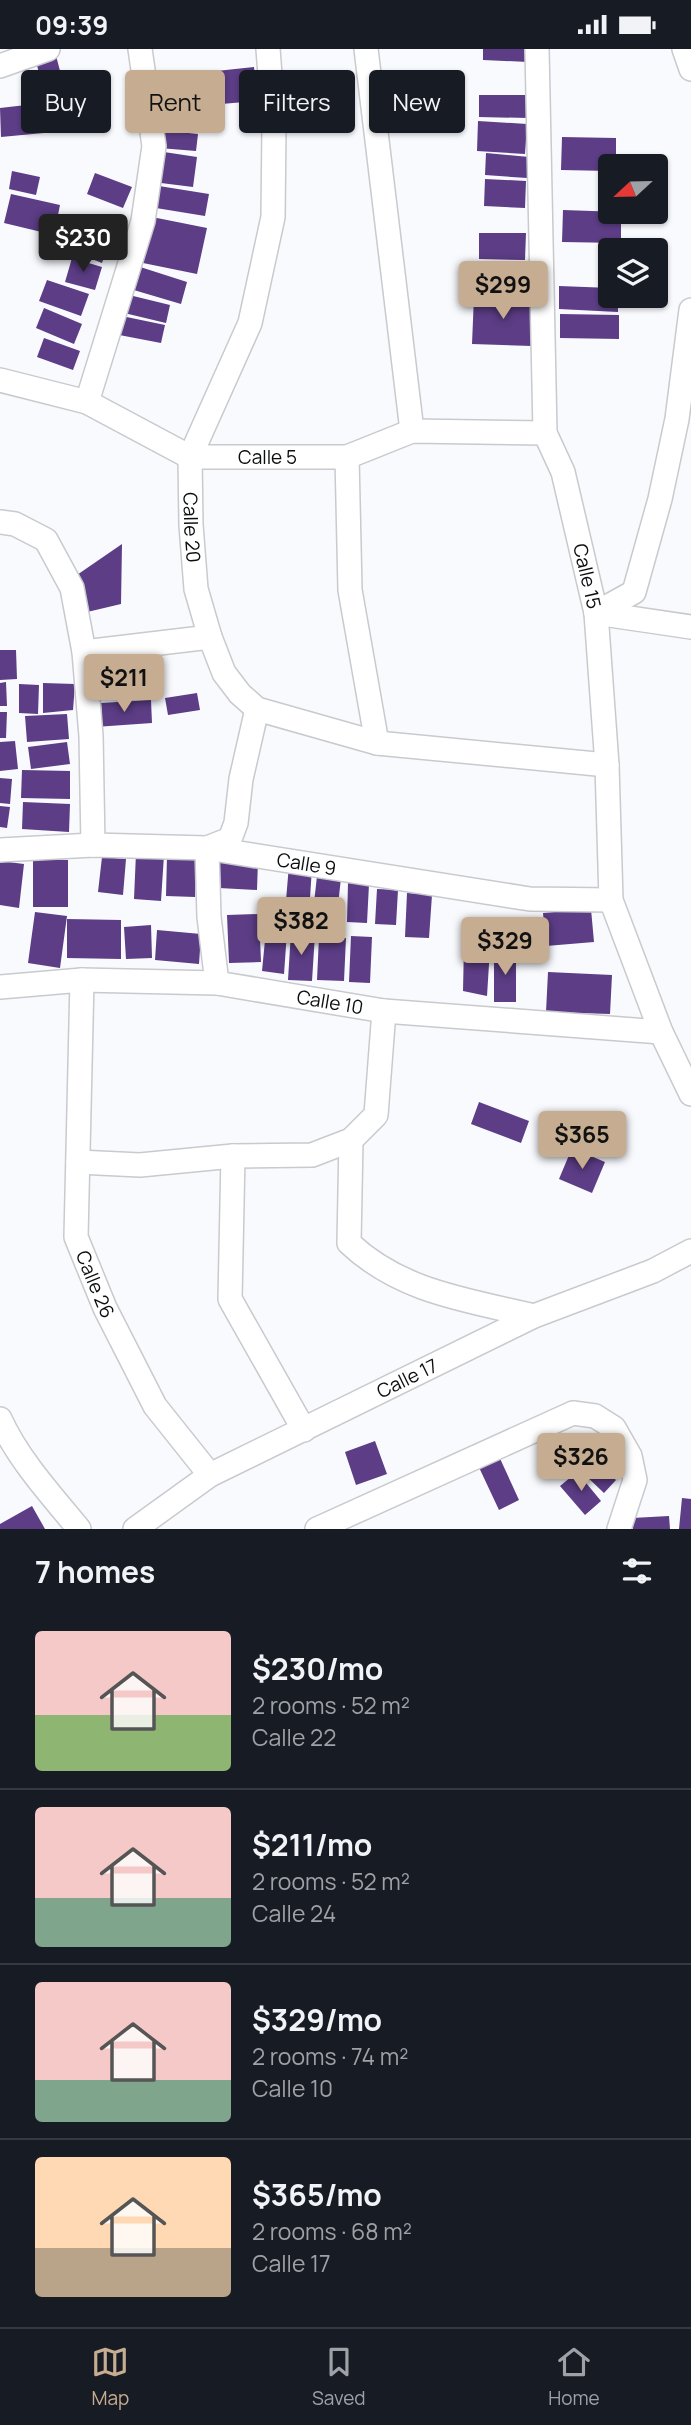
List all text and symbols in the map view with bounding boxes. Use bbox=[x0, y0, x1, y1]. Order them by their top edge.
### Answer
text: 09:39 bbox=[35, 7, 108, 43]
chip: Buy bbox=[21, 70, 111, 133]
chip: Rent bbox=[125, 70, 225, 133]
chip: Filters bbox=[239, 70, 355, 133]
chip: New bbox=[369, 70, 465, 133]
north arrow bbox=[598, 154, 668, 224]
map controls bbox=[598, 154, 668, 308]
pin: $230 bbox=[42, 215, 124, 274]
text: $230 bbox=[55, 221, 111, 253]
button: layers bbox=[598, 238, 668, 308]
pin: $299 bbox=[462, 261, 544, 321]
text: $299 bbox=[475, 268, 531, 300]
street label: Calle 5 bbox=[238, 444, 297, 470]
street label: Calle 20 bbox=[178, 492, 207, 564]
street label: Calle 15 bbox=[567, 541, 608, 611]
pin: $211 bbox=[83, 655, 165, 714]
text: $211 bbox=[100, 661, 148, 693]
street label: Calle 9 bbox=[275, 846, 338, 881]
pin: $382 bbox=[260, 897, 342, 957]
text: $382 bbox=[273, 904, 329, 936]
pin: $329 bbox=[464, 918, 546, 977]
text: $329 bbox=[477, 924, 533, 956]
street label: Calle 10 bbox=[295, 984, 365, 1020]
pin: $365 bbox=[541, 1111, 623, 1171]
text: $365 bbox=[554, 1118, 610, 1150]
street label: Calle 26 bbox=[70, 1247, 121, 1322]
street label: Calle 17 bbox=[372, 1352, 442, 1404]
pin: $326 bbox=[540, 1433, 622, 1493]
text: $326 bbox=[553, 1440, 609, 1472]
text: 7 homes bbox=[35, 1551, 155, 1592]
icon: filters bbox=[618, 1552, 656, 1590]
text: $230/mo bbox=[252, 1648, 383, 1689]
icon: home bbox=[91, 1659, 175, 1743]
text: 2 rooms · 52 m² bbox=[252, 1689, 410, 1721]
text: Calle 22 bbox=[252, 1721, 336, 1753]
text: $211/mo bbox=[252, 1824, 372, 1865]
icon: home bbox=[91, 1835, 175, 1919]
text: 2 rooms · 52 m² bbox=[252, 1865, 410, 1897]
text: Calle 24 bbox=[252, 1897, 336, 1929]
text: $329/mo bbox=[252, 1999, 382, 2040]
icon: home bbox=[91, 2010, 175, 2094]
text: 2 rooms · 74 m² bbox=[252, 2040, 408, 2072]
text: Calle 10 bbox=[252, 2072, 333, 2104]
text: $365/mo bbox=[252, 2174, 382, 2215]
icon: home bbox=[91, 2185, 175, 2269]
text: 2 rooms · 68 m² bbox=[252, 2215, 412, 2247]
text: Calle 17 bbox=[252, 2247, 331, 2279]
tab: Map bbox=[91, 2343, 129, 2411]
tab: Saved bbox=[312, 2343, 366, 2411]
tab: Home bbox=[548, 2343, 600, 2411]

